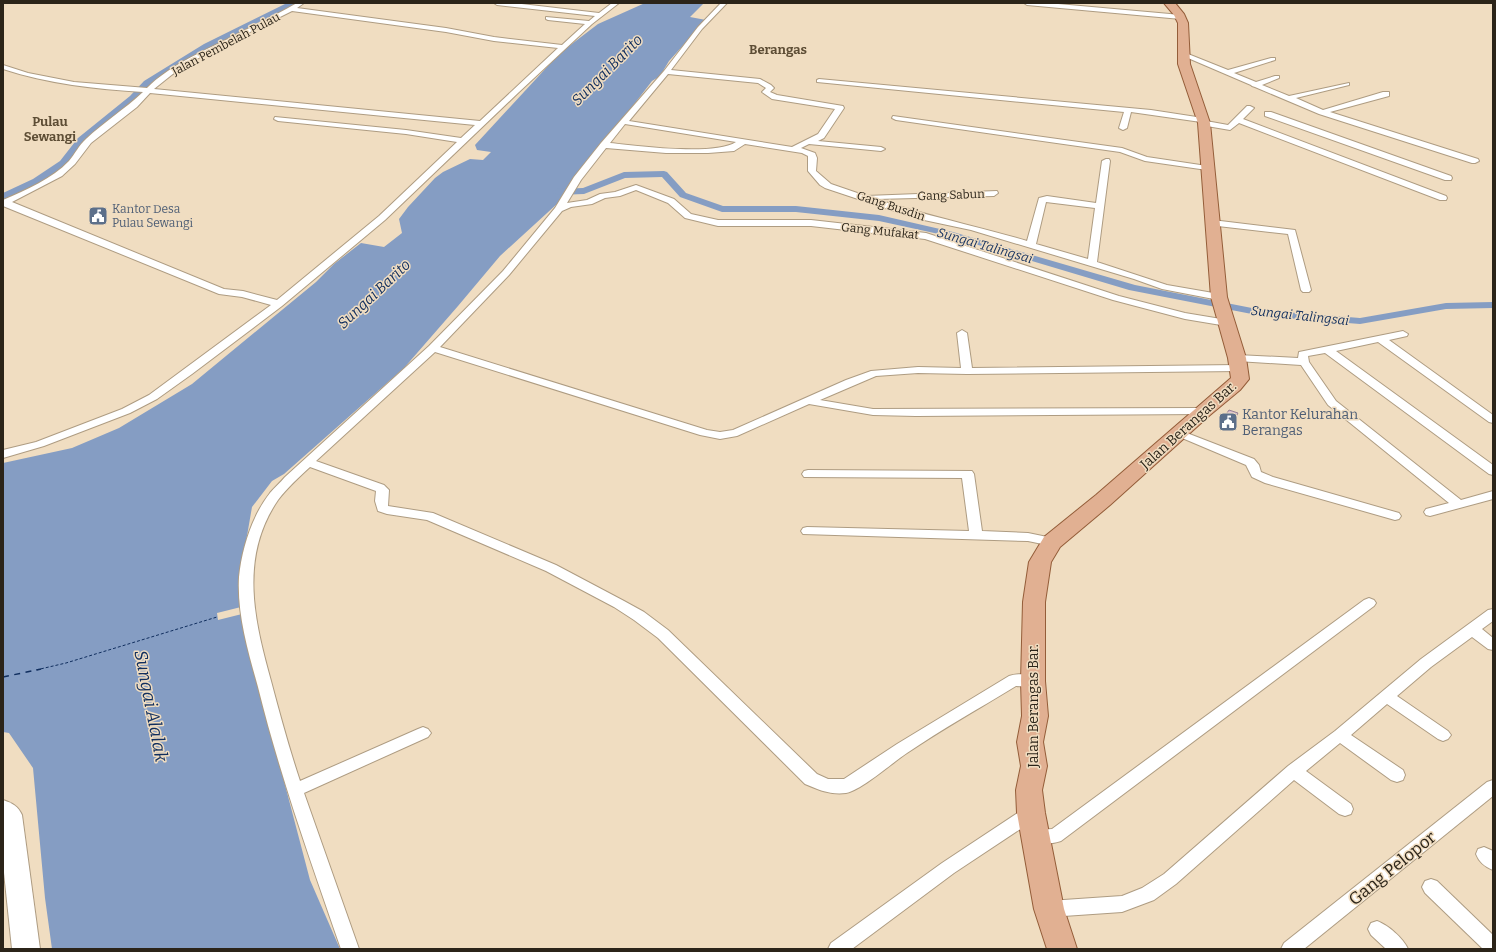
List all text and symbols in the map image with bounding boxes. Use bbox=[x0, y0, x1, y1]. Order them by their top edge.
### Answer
street label: Jalan Pembelah Pulau bbox=[169, 9, 283, 79]
water label: Sungai Barito bbox=[568, 31, 646, 109]
district label: Berangas bbox=[749, 42, 807, 57]
district label: Pulau Sewangi bbox=[24, 114, 76, 144]
street label: Gang Sabun bbox=[917, 187, 985, 203]
street label: Gang Busdin bbox=[855, 188, 927, 224]
place label: Kantor Desa Pulau Sewangi bbox=[112, 202, 194, 230]
public building icon: Kantor Desa Pulau Sewangi bbox=[87, 205, 109, 227]
street label: Gang Mufakat bbox=[840, 220, 920, 242]
water label: Sungai Talingsai bbox=[935, 225, 1035, 266]
water label: Sungai Barito bbox=[334, 256, 414, 332]
water label: Sungai Talingsai bbox=[1250, 303, 1350, 328]
street label: Jalan Berangas Bar. bbox=[1136, 378, 1240, 474]
place label: Kantor Kelurahan Berangas bbox=[1242, 406, 1358, 439]
public building icon: Kantor Kelurahan Berangas bbox=[1217, 411, 1239, 433]
street label: Jalan Berangas Bar. bbox=[1025, 644, 1042, 769]
water label: Sungai Alalak bbox=[129, 648, 173, 764]
street label: Gang Pelopor bbox=[1344, 826, 1441, 910]

